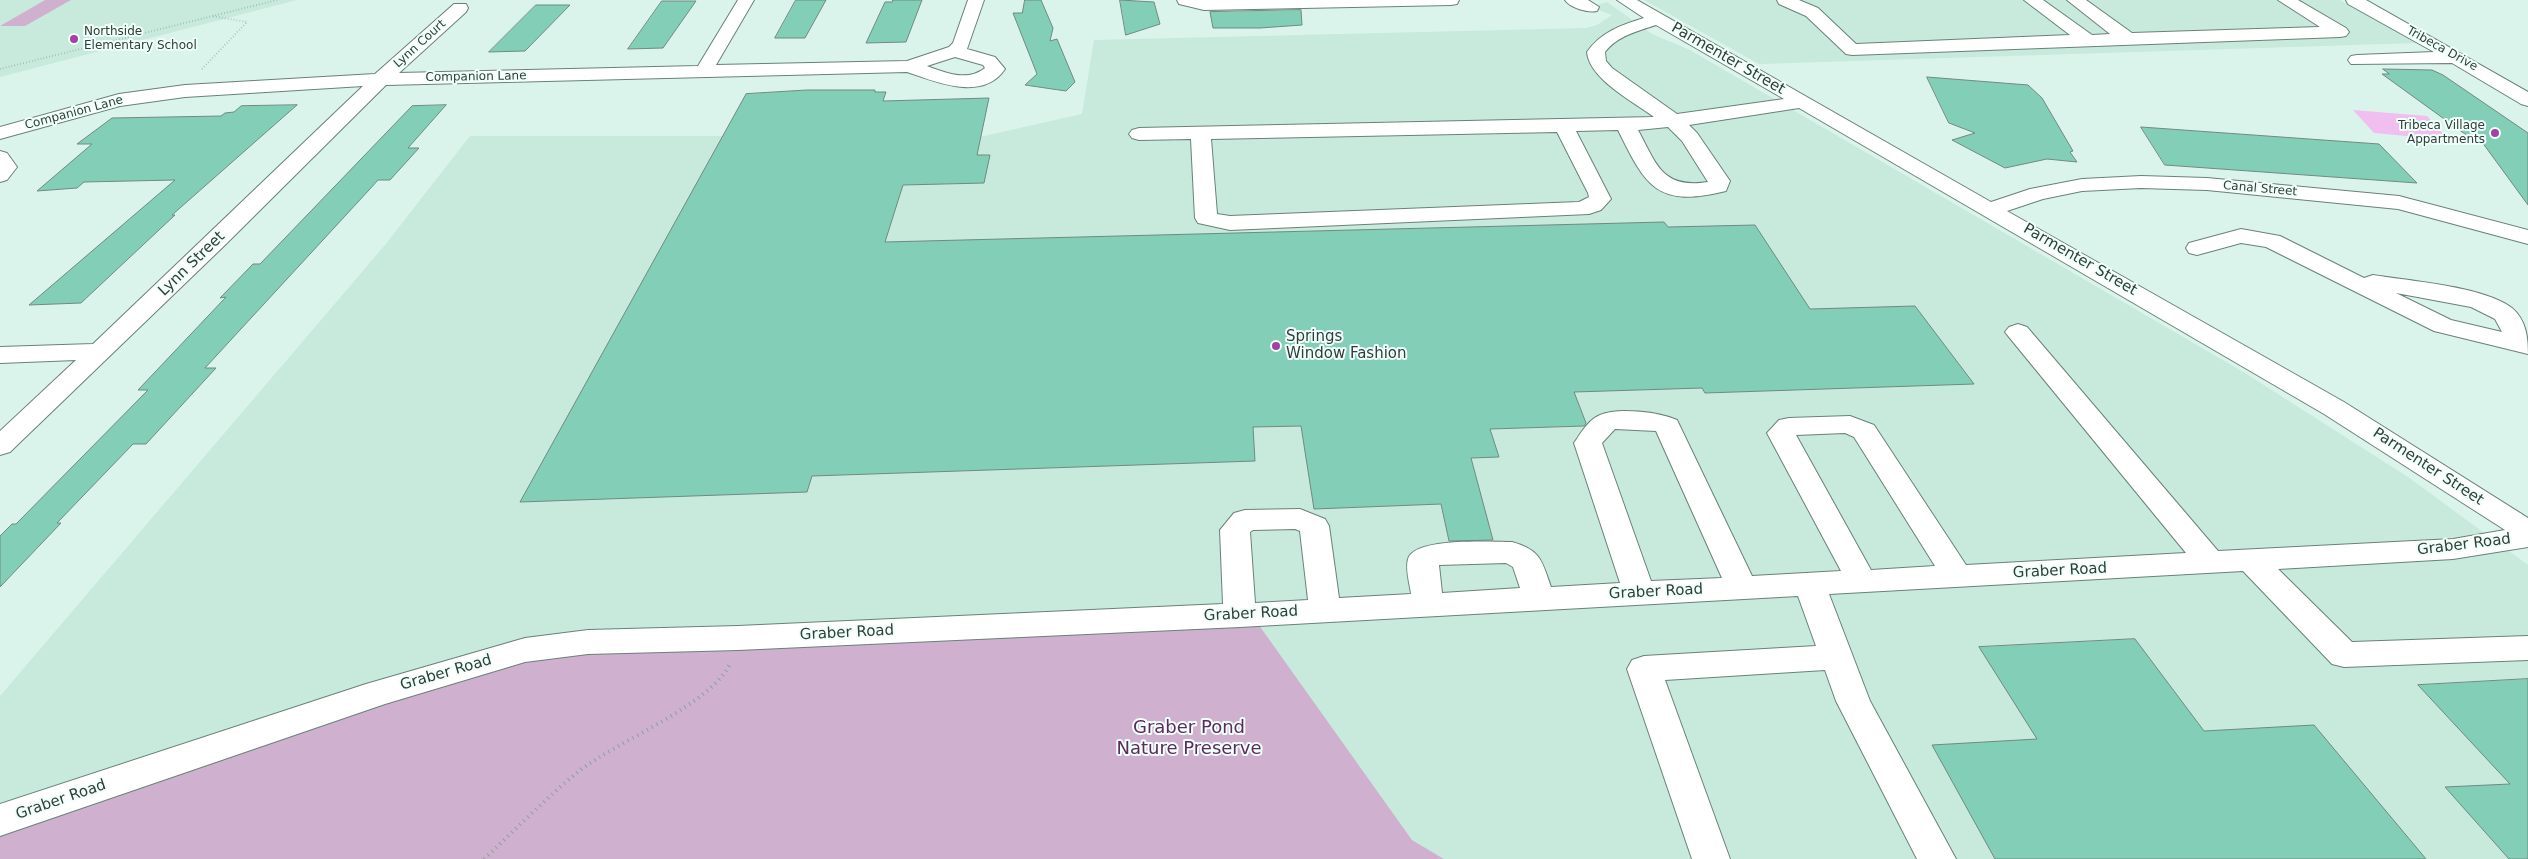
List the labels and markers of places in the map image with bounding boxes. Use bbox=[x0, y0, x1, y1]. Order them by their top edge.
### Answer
place label: Northside Elementary School bbox=[84, 25, 197, 53]
marker: Northside Elementary School bbox=[68, 33, 80, 45]
place label: Tribeca Village Appartments bbox=[2398, 119, 2485, 147]
marker: Tribeca Village Appartments bbox=[2489, 127, 2501, 139]
place label: Springs Window Fashion bbox=[1286, 328, 1407, 363]
marker: Springs Window Fashion bbox=[1270, 340, 1282, 352]

